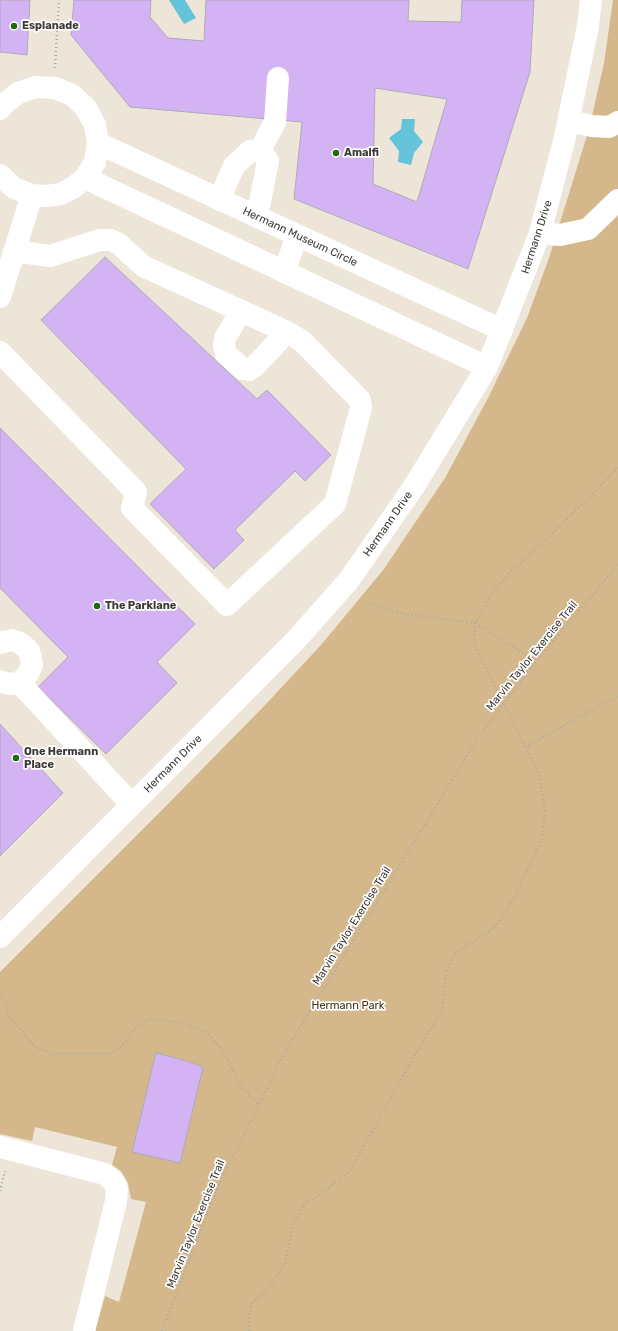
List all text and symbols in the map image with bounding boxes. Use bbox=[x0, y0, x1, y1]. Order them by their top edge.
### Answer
place label: Esplanade bbox=[22, 19, 79, 33]
marker: Esplanade bbox=[9, 21, 19, 31]
place label: Amalfi bbox=[344, 146, 379, 160]
marker: Amalfi bbox=[331, 148, 341, 158]
street label: Hermann Drive bbox=[519, 199, 555, 275]
street label: Hermann Museum Circle bbox=[240, 205, 360, 269]
street label: Hermann Drive bbox=[361, 489, 415, 559]
place label: The Parklane bbox=[105, 599, 176, 613]
street label: Marvin Taylor Exercise Trail bbox=[484, 599, 580, 713]
marker: The Parklane bbox=[92, 601, 102, 611]
street label: Hermann Drive bbox=[141, 732, 205, 796]
place label: One Hermann Place bbox=[24, 745, 98, 771]
marker: One Hermann Place bbox=[11, 753, 21, 763]
street label: Marvin Taylor Exercise Trail bbox=[310, 864, 394, 988]
park label: Hermann Park bbox=[312, 999, 384, 1013]
street label: Marvin Taylor Exercise Trail bbox=[164, 1158, 228, 1290]

